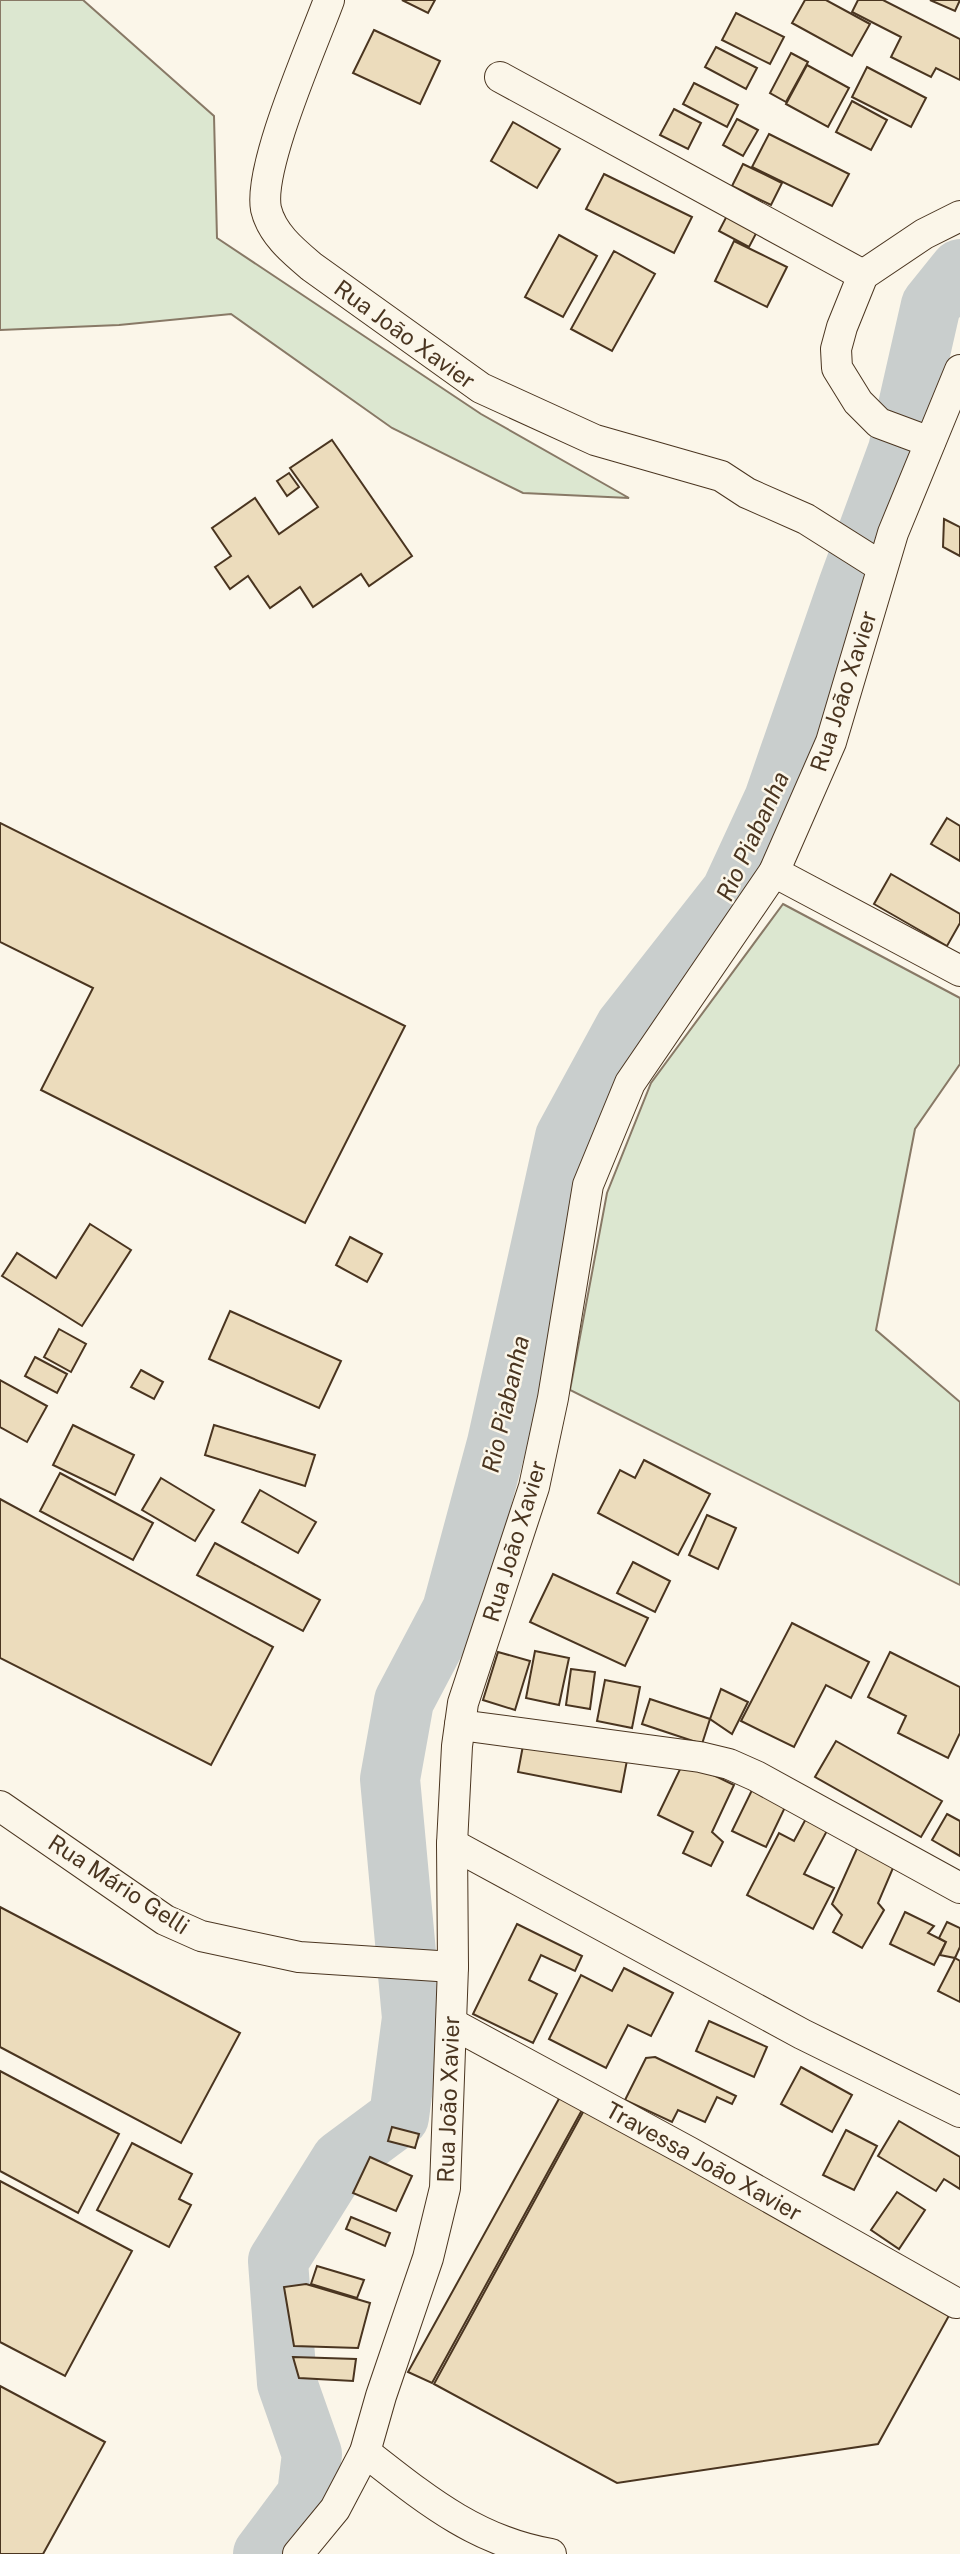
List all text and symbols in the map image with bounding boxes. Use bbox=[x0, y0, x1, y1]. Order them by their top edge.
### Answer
street label: Rua João Xavier bbox=[329, 274, 481, 394]
street label: Rua João Xavier bbox=[804, 607, 882, 775]
water label: Rio Piabanha bbox=[710, 767, 794, 905]
water label: Rio Piabanha bbox=[476, 1333, 534, 1475]
street label: Rua João Xavier bbox=[477, 1457, 551, 1625]
street label: Rua Mário Gelli bbox=[44, 1828, 194, 1940]
street label: Rua João Xavier bbox=[432, 2015, 464, 2183]
street label: Travessa João Xavier bbox=[601, 2096, 807, 2226]

